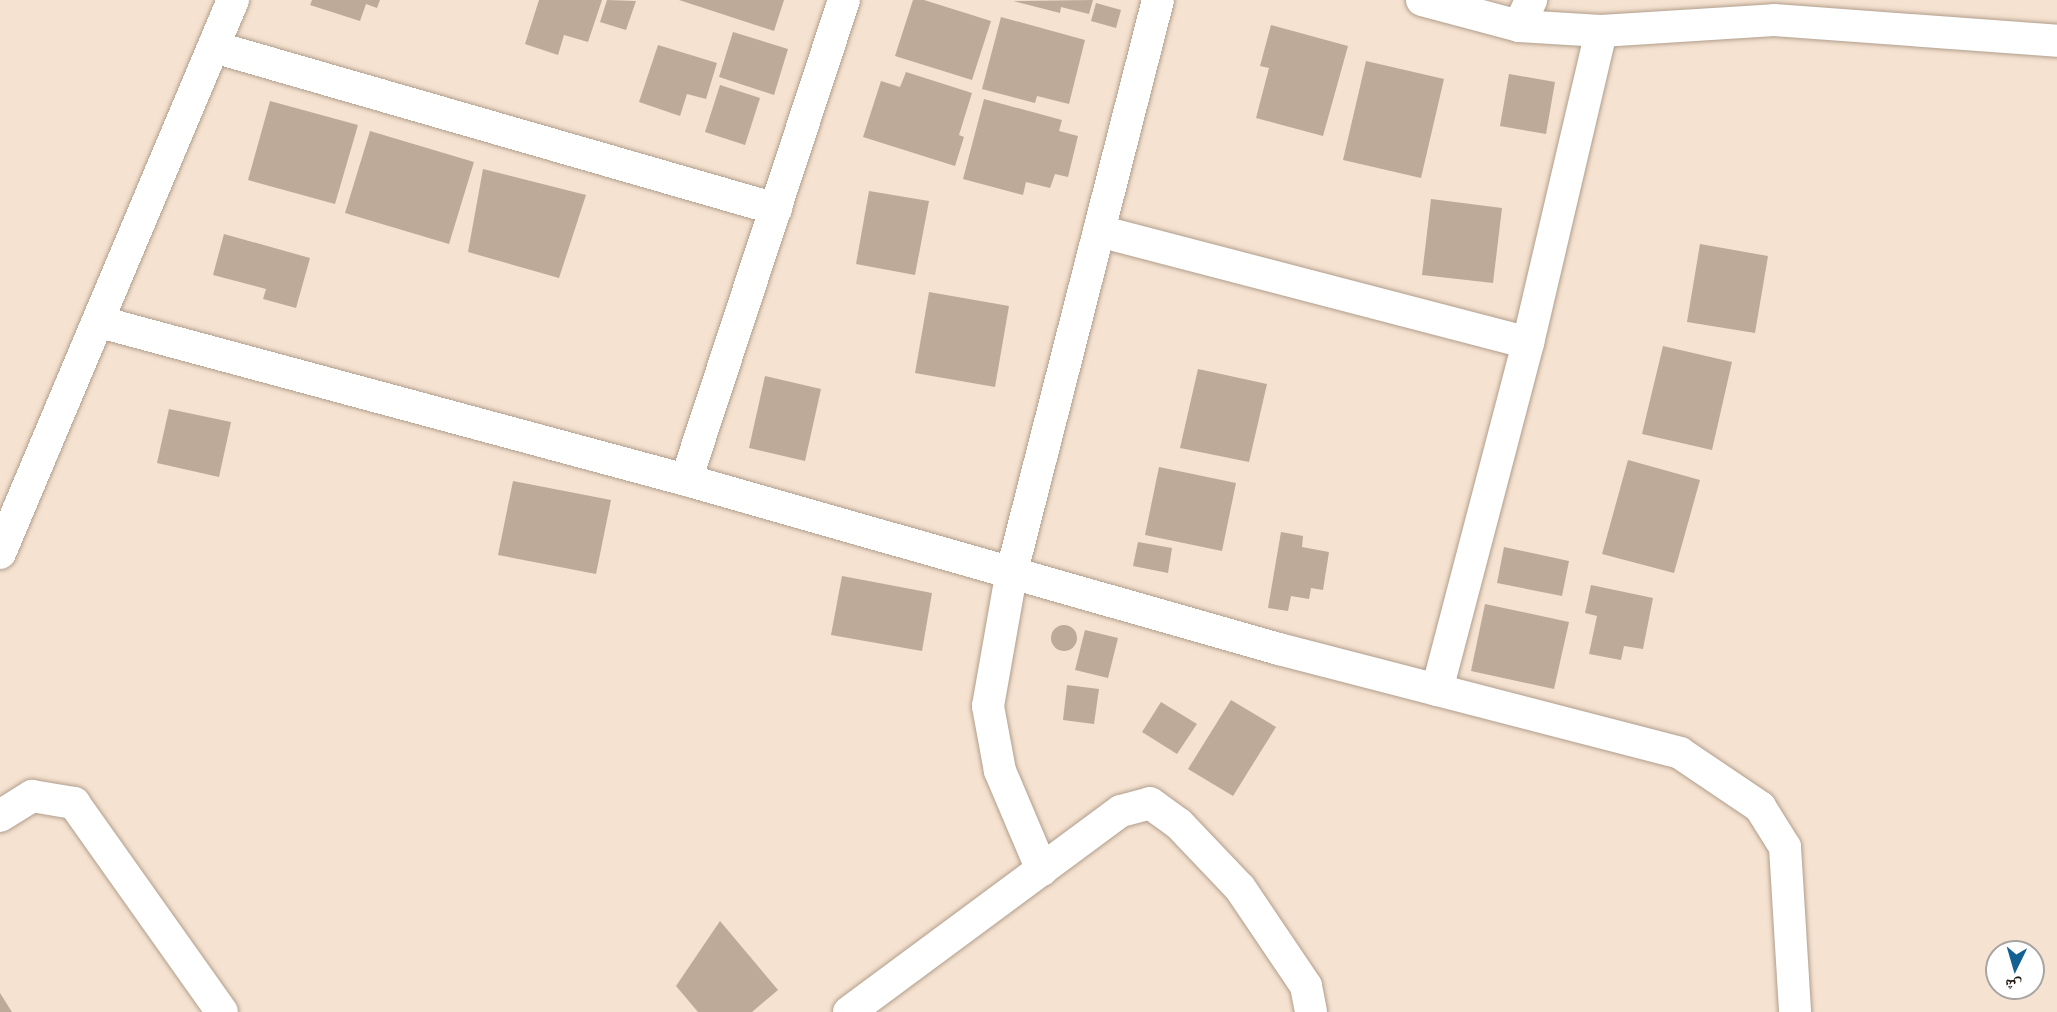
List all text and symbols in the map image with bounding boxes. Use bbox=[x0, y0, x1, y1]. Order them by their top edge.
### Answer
north arrow bbox=[1985, 940, 2045, 1000]
text: ش bbox=[2004, 975, 2023, 997]

